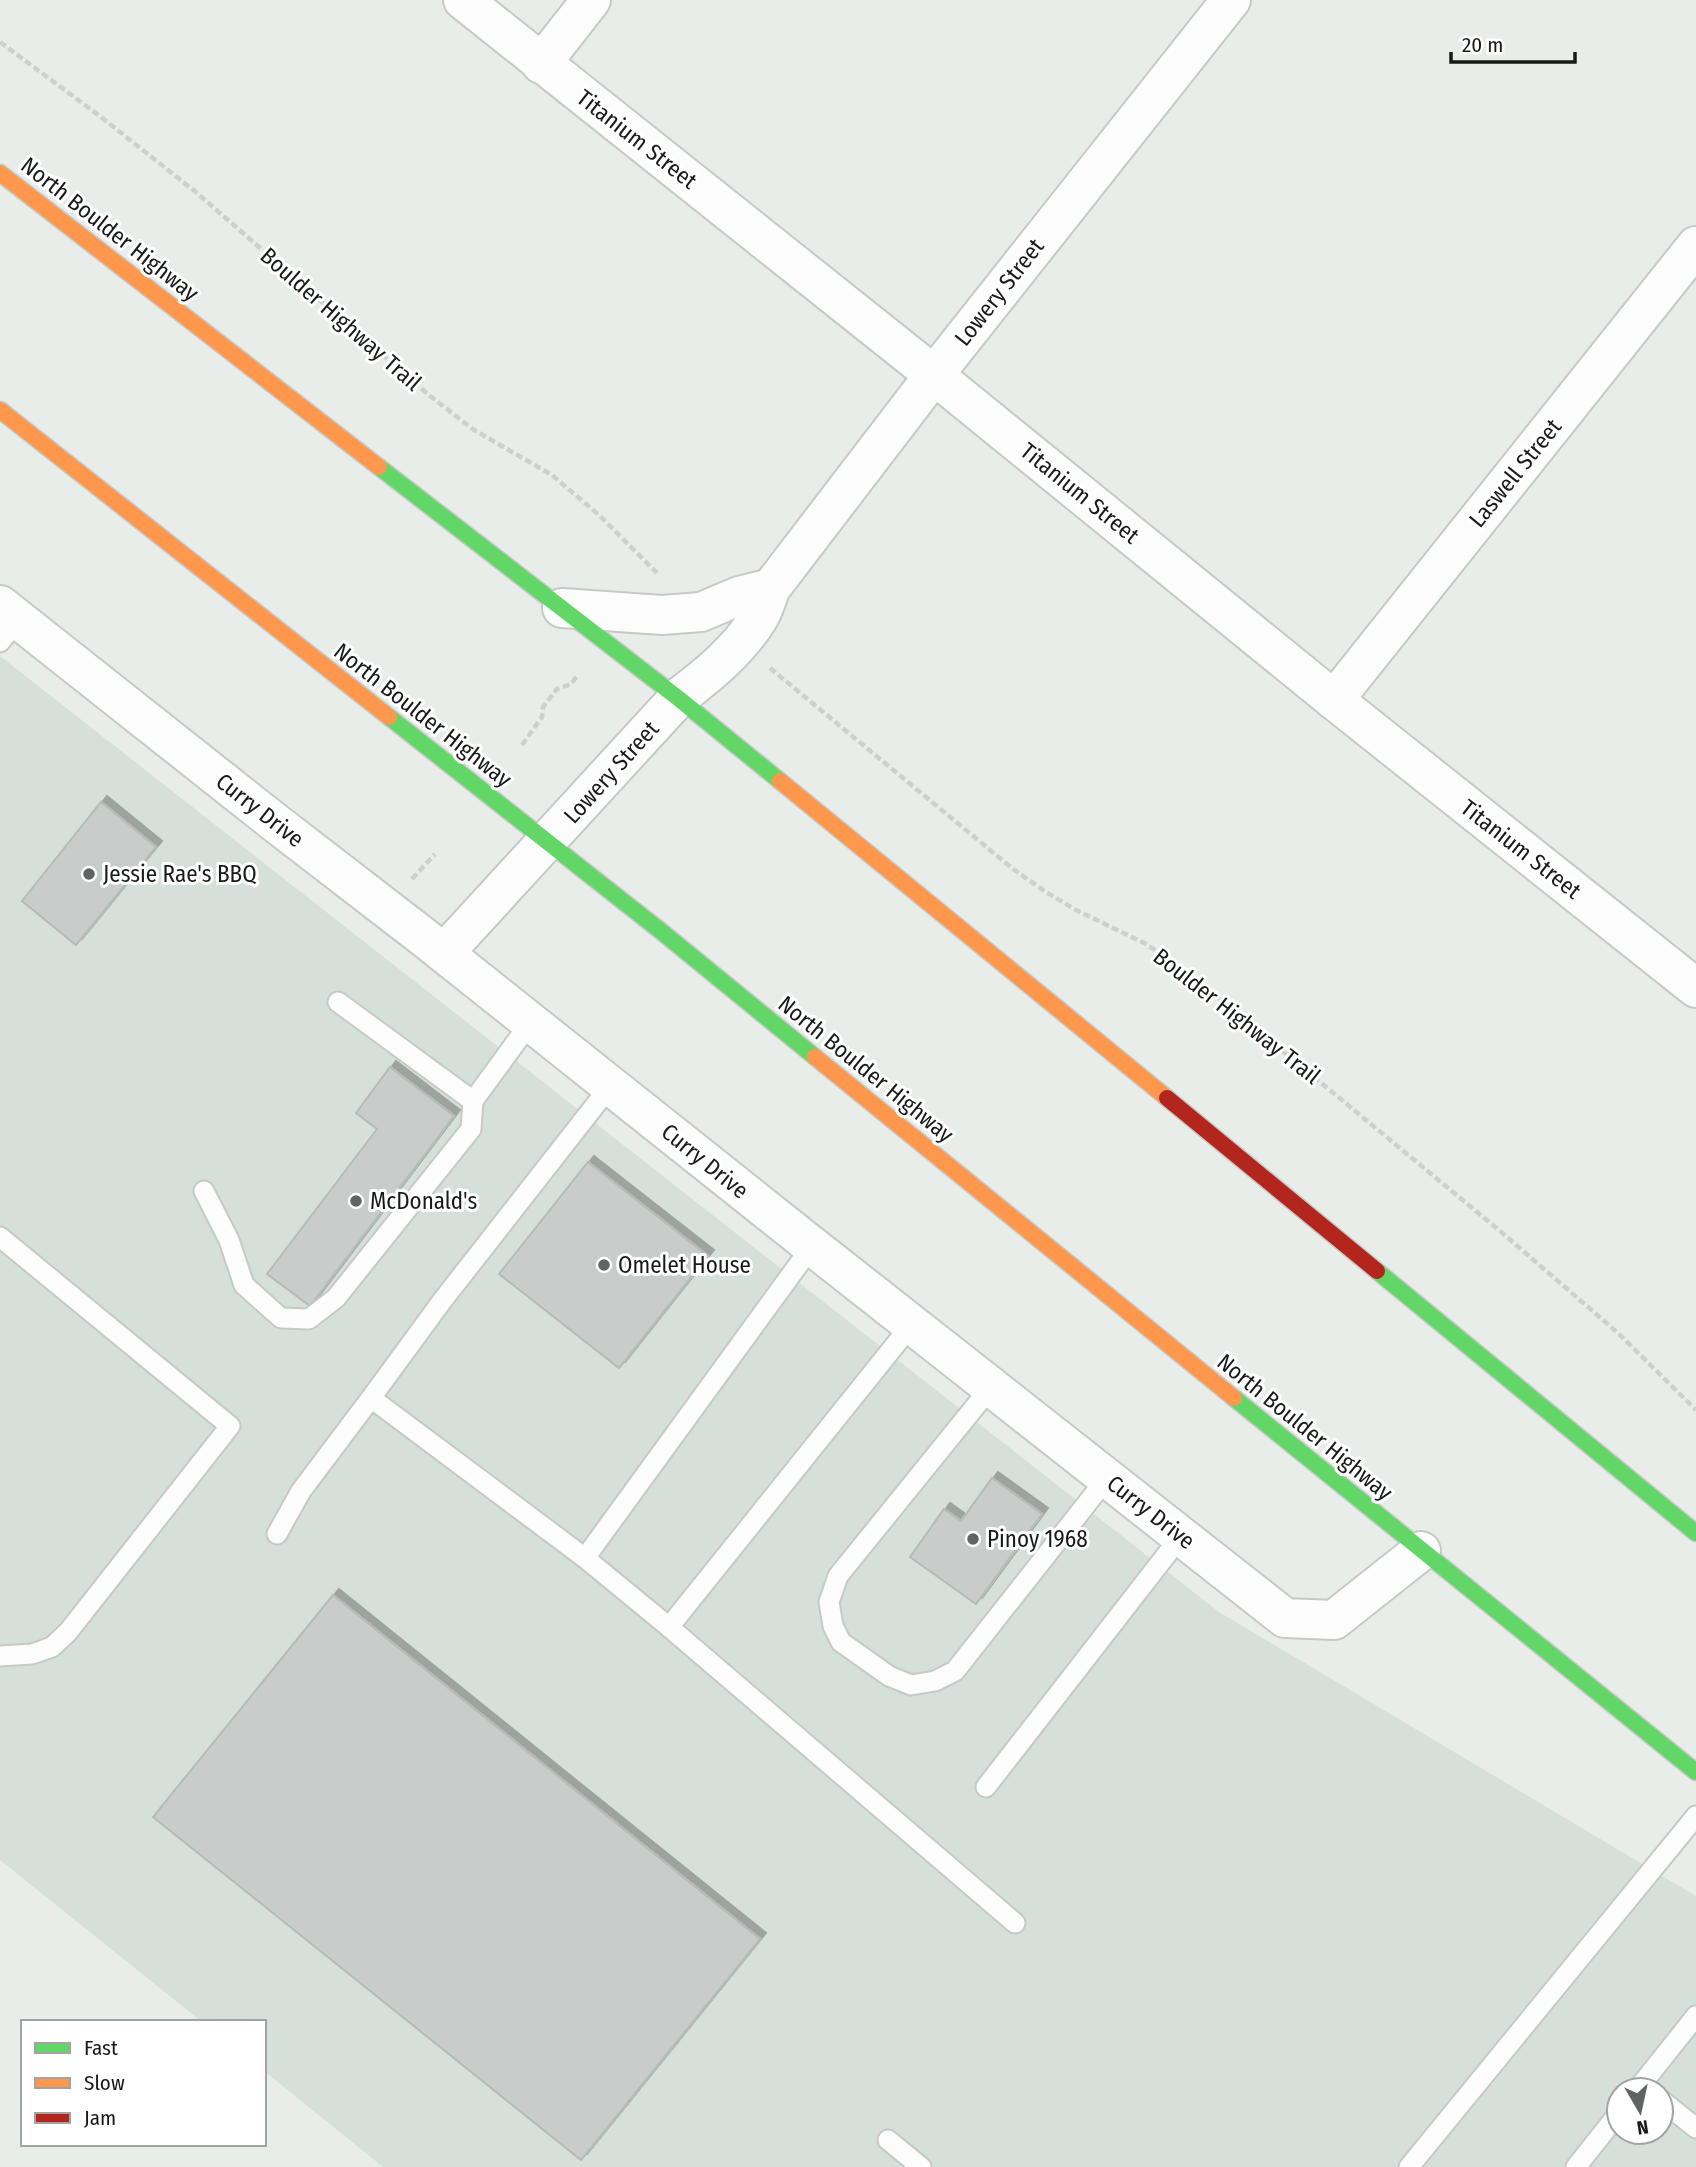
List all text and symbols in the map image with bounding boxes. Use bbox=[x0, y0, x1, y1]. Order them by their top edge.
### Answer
scale bar bbox=[1451, 21, 1575, 65]
text: 20 m bbox=[1462, 32, 1503, 58]
street label: Titanium Street bbox=[571, 83, 703, 195]
street label: North Boulder Highway bbox=[16, 151, 205, 307]
street label: Lowery Street bbox=[948, 232, 1050, 351]
street label: Boulder Highway Trail bbox=[255, 241, 427, 397]
street label: Laswell Street bbox=[1463, 413, 1568, 533]
street label: Titanium Street bbox=[1015, 437, 1145, 550]
street label: North Boulder Highway bbox=[329, 637, 518, 793]
street label: Lowery Street bbox=[558, 715, 665, 829]
street label: Curry Drive bbox=[211, 767, 309, 853]
street label: Titanium Street bbox=[1455, 793, 1587, 905]
place label: Jessie Rae's BBQ bbox=[103, 860, 257, 888]
marker: Jessie Rae's BBQ bbox=[81, 866, 97, 882]
street label: Boulder Highway Trail bbox=[1148, 942, 1326, 1090]
street label: North Boulder Highway bbox=[773, 990, 960, 1149]
street label: Curry Drive bbox=[656, 1117, 754, 1205]
place label: McDonald's bbox=[370, 1187, 478, 1215]
marker: McDonald's bbox=[348, 1193, 364, 1209]
place label: Omelet House bbox=[618, 1251, 751, 1279]
marker: Omelet House bbox=[596, 1257, 612, 1273]
street label: North Boulder Highway bbox=[1212, 1348, 1399, 1507]
street label: Curry Drive bbox=[1102, 1469, 1200, 1555]
place label: Pinoy 1968 bbox=[987, 1525, 1088, 1553]
marker: Pinoy 1968 bbox=[965, 1531, 981, 1547]
legend bbox=[21, 2020, 266, 2146]
text: Fast bbox=[84, 2035, 118, 2061]
text: Slow bbox=[84, 2070, 125, 2096]
north arrow bbox=[1605, 2076, 1675, 2146]
text: Jam bbox=[84, 2105, 116, 2131]
text: N bbox=[1635, 2115, 1650, 2140]

